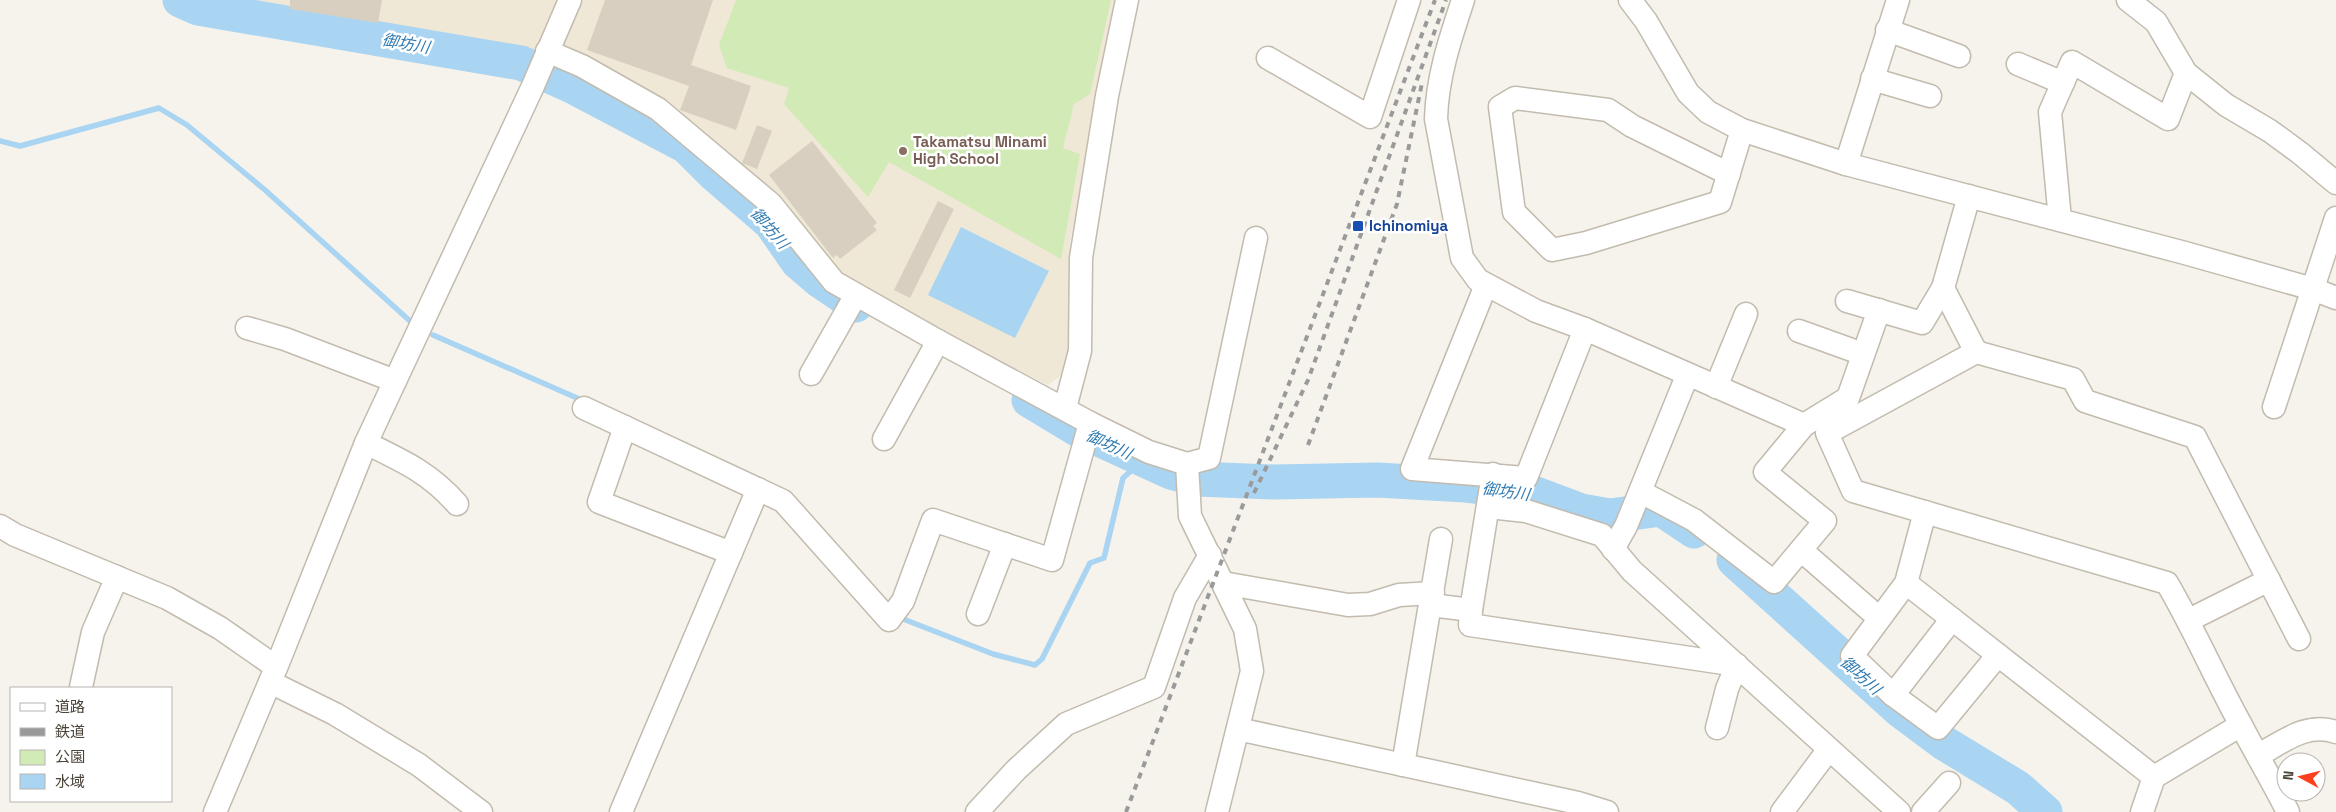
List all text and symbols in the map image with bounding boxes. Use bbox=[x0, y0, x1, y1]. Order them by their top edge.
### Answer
water label: 御坊川 bbox=[380, 29, 433, 58]
place label: Takamatsu Minami High School bbox=[913, 132, 1047, 168]
marker: Takamatsu Minami High School bbox=[897, 145, 909, 157]
water label: 御坊川 bbox=[746, 203, 795, 255]
place label: Ichinomiya bbox=[1369, 216, 1448, 235]
marker: Ichinomiya bbox=[1351, 219, 1365, 233]
water label: 御坊川 bbox=[1083, 425, 1137, 465]
water label: 御坊川 bbox=[1481, 478, 1533, 506]
water label: 御坊川 bbox=[1836, 652, 1887, 701]
legend bbox=[10, 687, 172, 802]
text: 道路 bbox=[55, 697, 85, 716]
text: 鉄道 bbox=[55, 722, 85, 741]
text: 公園 bbox=[55, 747, 85, 766]
north arrow bbox=[2276, 752, 2326, 802]
text: N bbox=[2279, 770, 2298, 781]
text: 水域 bbox=[55, 772, 85, 791]

